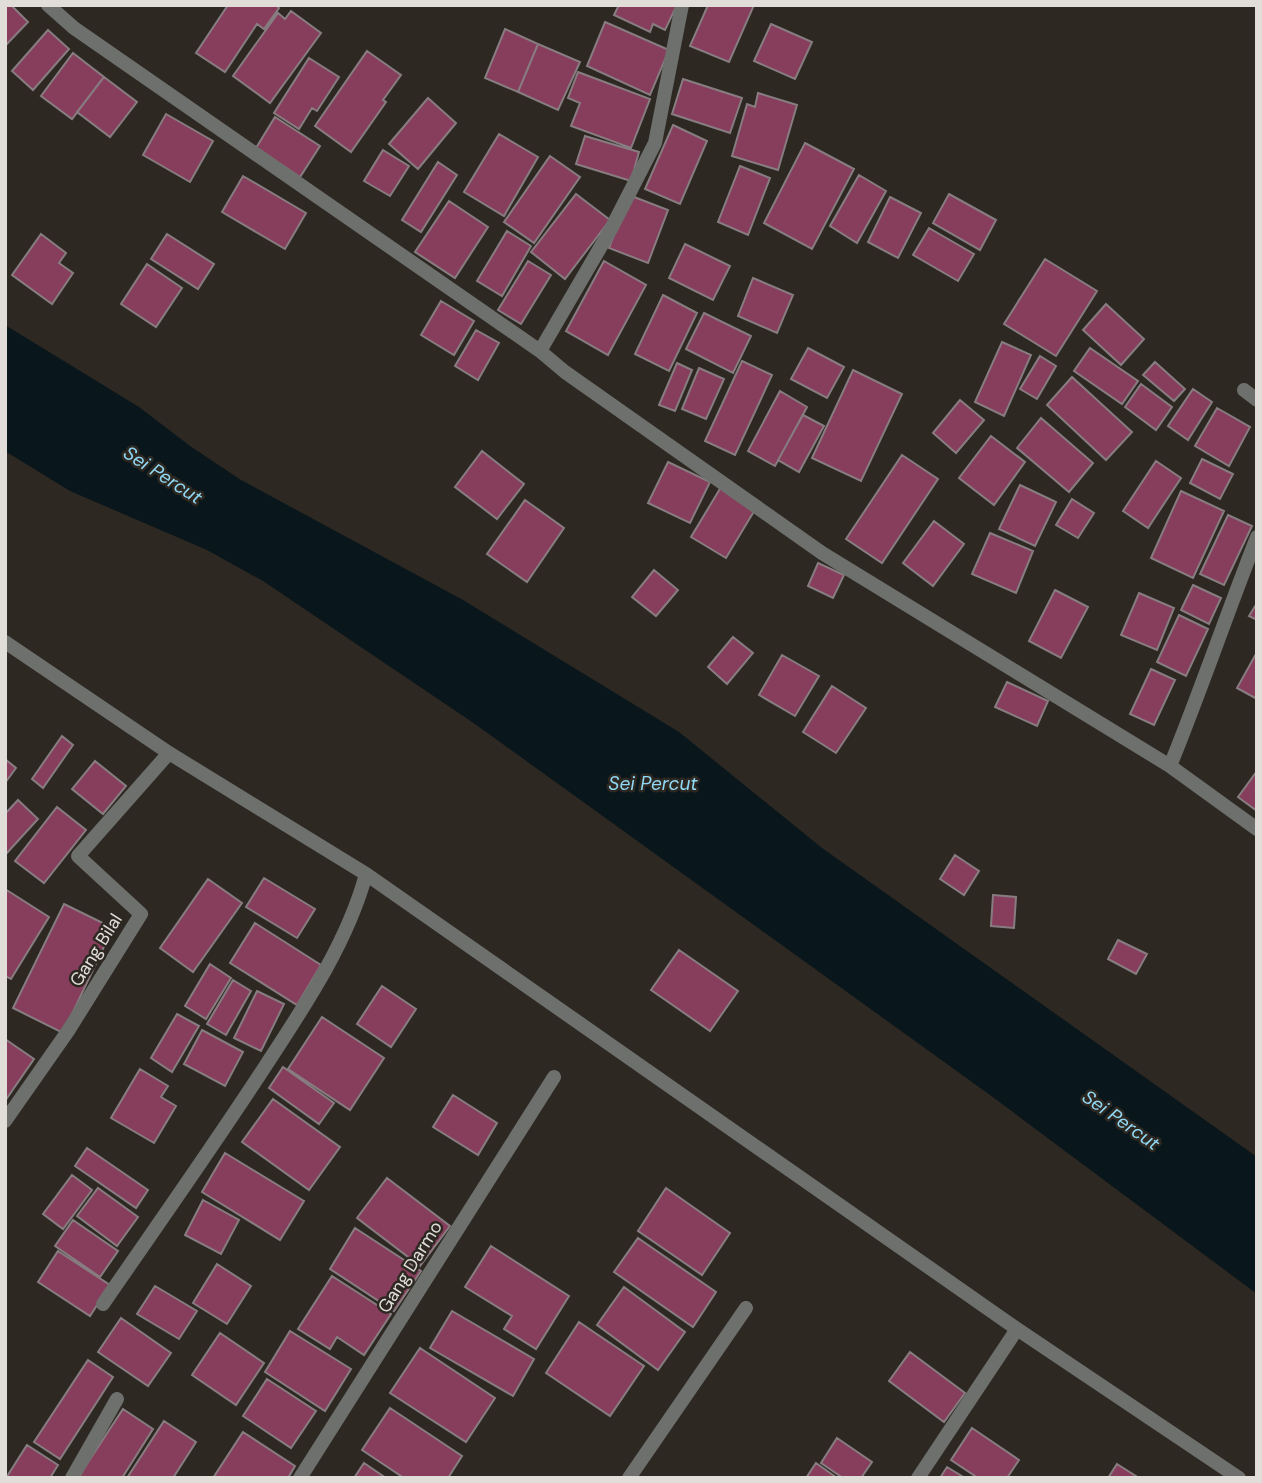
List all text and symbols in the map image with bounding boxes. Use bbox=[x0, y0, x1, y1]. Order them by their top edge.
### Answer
water label: Sei Percut bbox=[119, 440, 208, 510]
water label: Sei Percut bbox=[608, 771, 698, 796]
street label: Gang Bilal bbox=[64, 909, 128, 991]
water label: Sei Percut bbox=[1077, 1084, 1165, 1156]
street label: Gang Darmo bbox=[372, 1216, 448, 1318]

